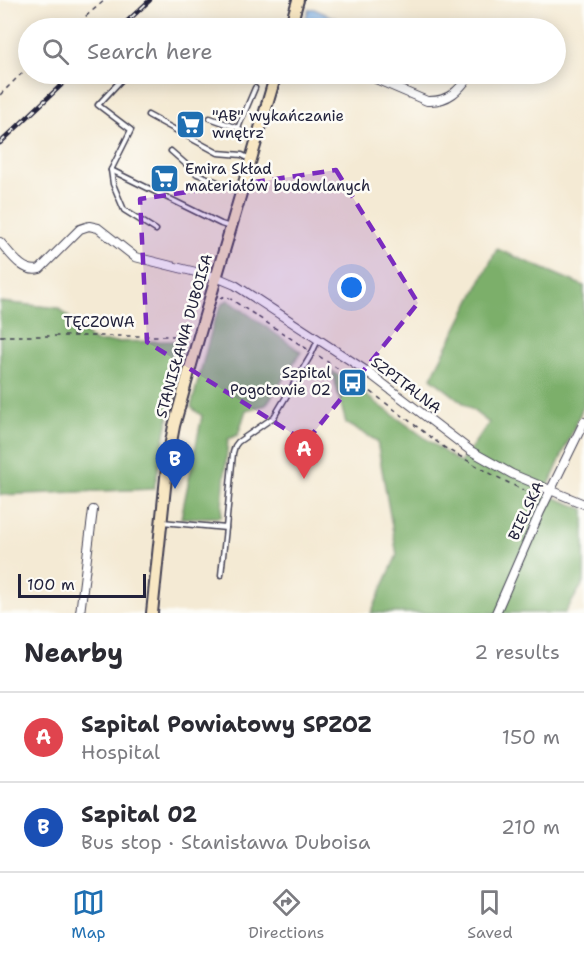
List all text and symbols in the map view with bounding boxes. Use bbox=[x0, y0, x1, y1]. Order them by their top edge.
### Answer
search box bbox=[18, 18, 566, 84]
icon: search bbox=[39, 35, 72, 68]
text: Search here bbox=[87, 37, 213, 66]
place label: "AB" wykańczanie wnętrz bbox=[212, 106, 344, 143]
supermarket icon: "AB" wykańczanie wnętrz bbox=[175, 109, 207, 141]
place label: Emira Skład materiałów budowlanych bbox=[185, 159, 370, 196]
supermarket icon: Emira Skład materiałów budowlanych bbox=[148, 162, 180, 194]
street label: STANISŁAWA DUBOISA bbox=[151, 252, 217, 420]
your location bbox=[337, 273, 366, 302]
street label: TĘCZOWA bbox=[63, 312, 135, 332]
street label: SZPITALNA bbox=[367, 352, 445, 418]
place label: Szpital Pogotowie 02 bbox=[230, 363, 331, 400]
bus stop icon: Szpital Pogotowie 02 bbox=[336, 366, 368, 398]
pin: A bbox=[284, 430, 324, 479]
pin: B bbox=[156, 440, 195, 489]
street label: BIELSKA bbox=[504, 478, 548, 544]
scale bar bbox=[18, 571, 146, 598]
text: 100 m bbox=[27, 574, 75, 595]
text: Nearby bbox=[24, 635, 123, 670]
text: 2 results bbox=[474, 639, 560, 665]
text: Szpital Powiatowy SPZOZ bbox=[81, 710, 372, 739]
text: A bbox=[36, 724, 51, 750]
text: 150 m bbox=[502, 724, 560, 750]
text: Hospital bbox=[81, 739, 160, 765]
text: Szpital 02 bbox=[81, 800, 197, 829]
text: B bbox=[37, 814, 50, 840]
text: 210 m bbox=[501, 814, 560, 840]
text: Bus stop · Stanisława Duboisa bbox=[81, 829, 370, 855]
tab: Map bbox=[71, 886, 106, 943]
tab: Directions bbox=[248, 886, 325, 943]
tab: Saved bbox=[467, 886, 513, 943]

